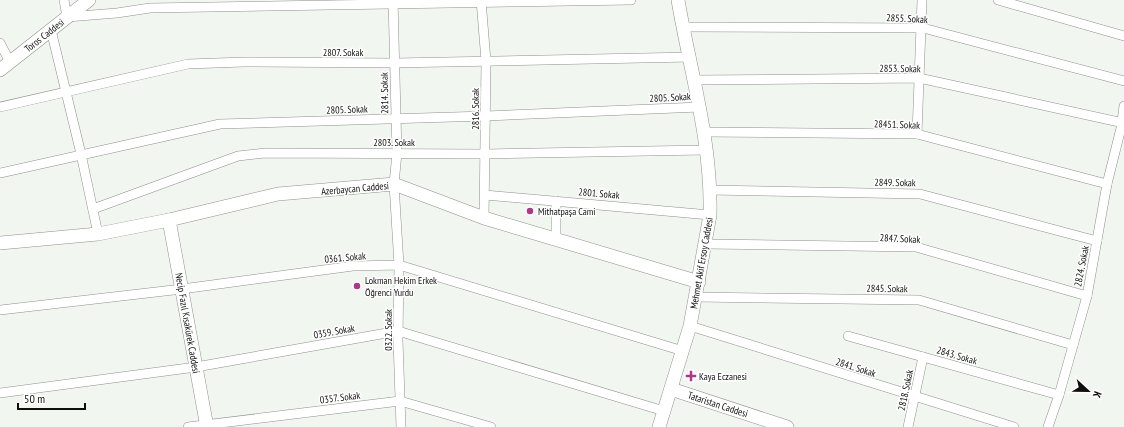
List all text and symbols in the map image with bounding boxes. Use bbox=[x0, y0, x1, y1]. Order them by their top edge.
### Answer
street label: 2855. Sokak bbox=[886, 11, 928, 26]
street label: Toros Caddesi bbox=[22, 16, 67, 55]
street label: 2807. Sokak bbox=[323, 46, 363, 59]
street label: 2853. Sokak bbox=[879, 62, 921, 75]
street label: 2814. Sokak bbox=[378, 72, 391, 114]
street label: 2816. Sokak bbox=[469, 88, 482, 130]
street label: 2805. Sokak bbox=[649, 90, 691, 105]
street label: 2805. Sokak bbox=[326, 102, 368, 117]
street label: 28451. Sokak bbox=[874, 117, 920, 132]
street label: 2803. Sokak bbox=[373, 136, 415, 149]
street label: 2849. Sokak bbox=[874, 176, 916, 189]
street label: Azerbaycan Caddesi bbox=[321, 179, 389, 198]
street label: 2801. Sokak bbox=[578, 185, 620, 202]
place label: Mithatpaşa Cami bbox=[538, 205, 595, 218]
marker: Mithatpaşa Cami bbox=[525, 206, 535, 216]
street label: Mehmet Akif Ersoy Caddesi bbox=[687, 216, 716, 310]
street label: 2847. Sokak bbox=[879, 231, 921, 246]
street label: 2824. Sokak bbox=[1071, 244, 1092, 288]
street label: 0361. Sokak bbox=[324, 249, 366, 266]
street label: Necip Fazıl Kısakürek Caddesi bbox=[172, 272, 203, 374]
place label: Lokman Hekim Erkek Öğrenci Yurdu bbox=[365, 274, 437, 299]
marker: Lokman Hekim Erkek Öğrenci Yurdu bbox=[352, 281, 362, 291]
street label: 2845. Sokak bbox=[866, 282, 908, 295]
street label: 0322. Sokak bbox=[382, 309, 395, 351]
street label: 0359. Sokak bbox=[312, 321, 356, 342]
street label: 2843. Sokak bbox=[935, 343, 979, 367]
street label: 2841. Sokak bbox=[834, 355, 878, 380]
street label: 2818. Sokak bbox=[895, 368, 916, 412]
place label: Kaya Eczanesi bbox=[699, 370, 747, 383]
marker: Kaya Eczanesi bbox=[686, 371, 696, 381]
north arrow bbox=[1068, 371, 1108, 411]
scale bar bbox=[18, 385, 85, 411]
street label: 0357. Sokak bbox=[319, 389, 361, 406]
street label: Tataristan Caddesi bbox=[686, 389, 750, 420]
text: K bbox=[1090, 389, 1105, 400]
text: 50 m bbox=[24, 391, 45, 406]

